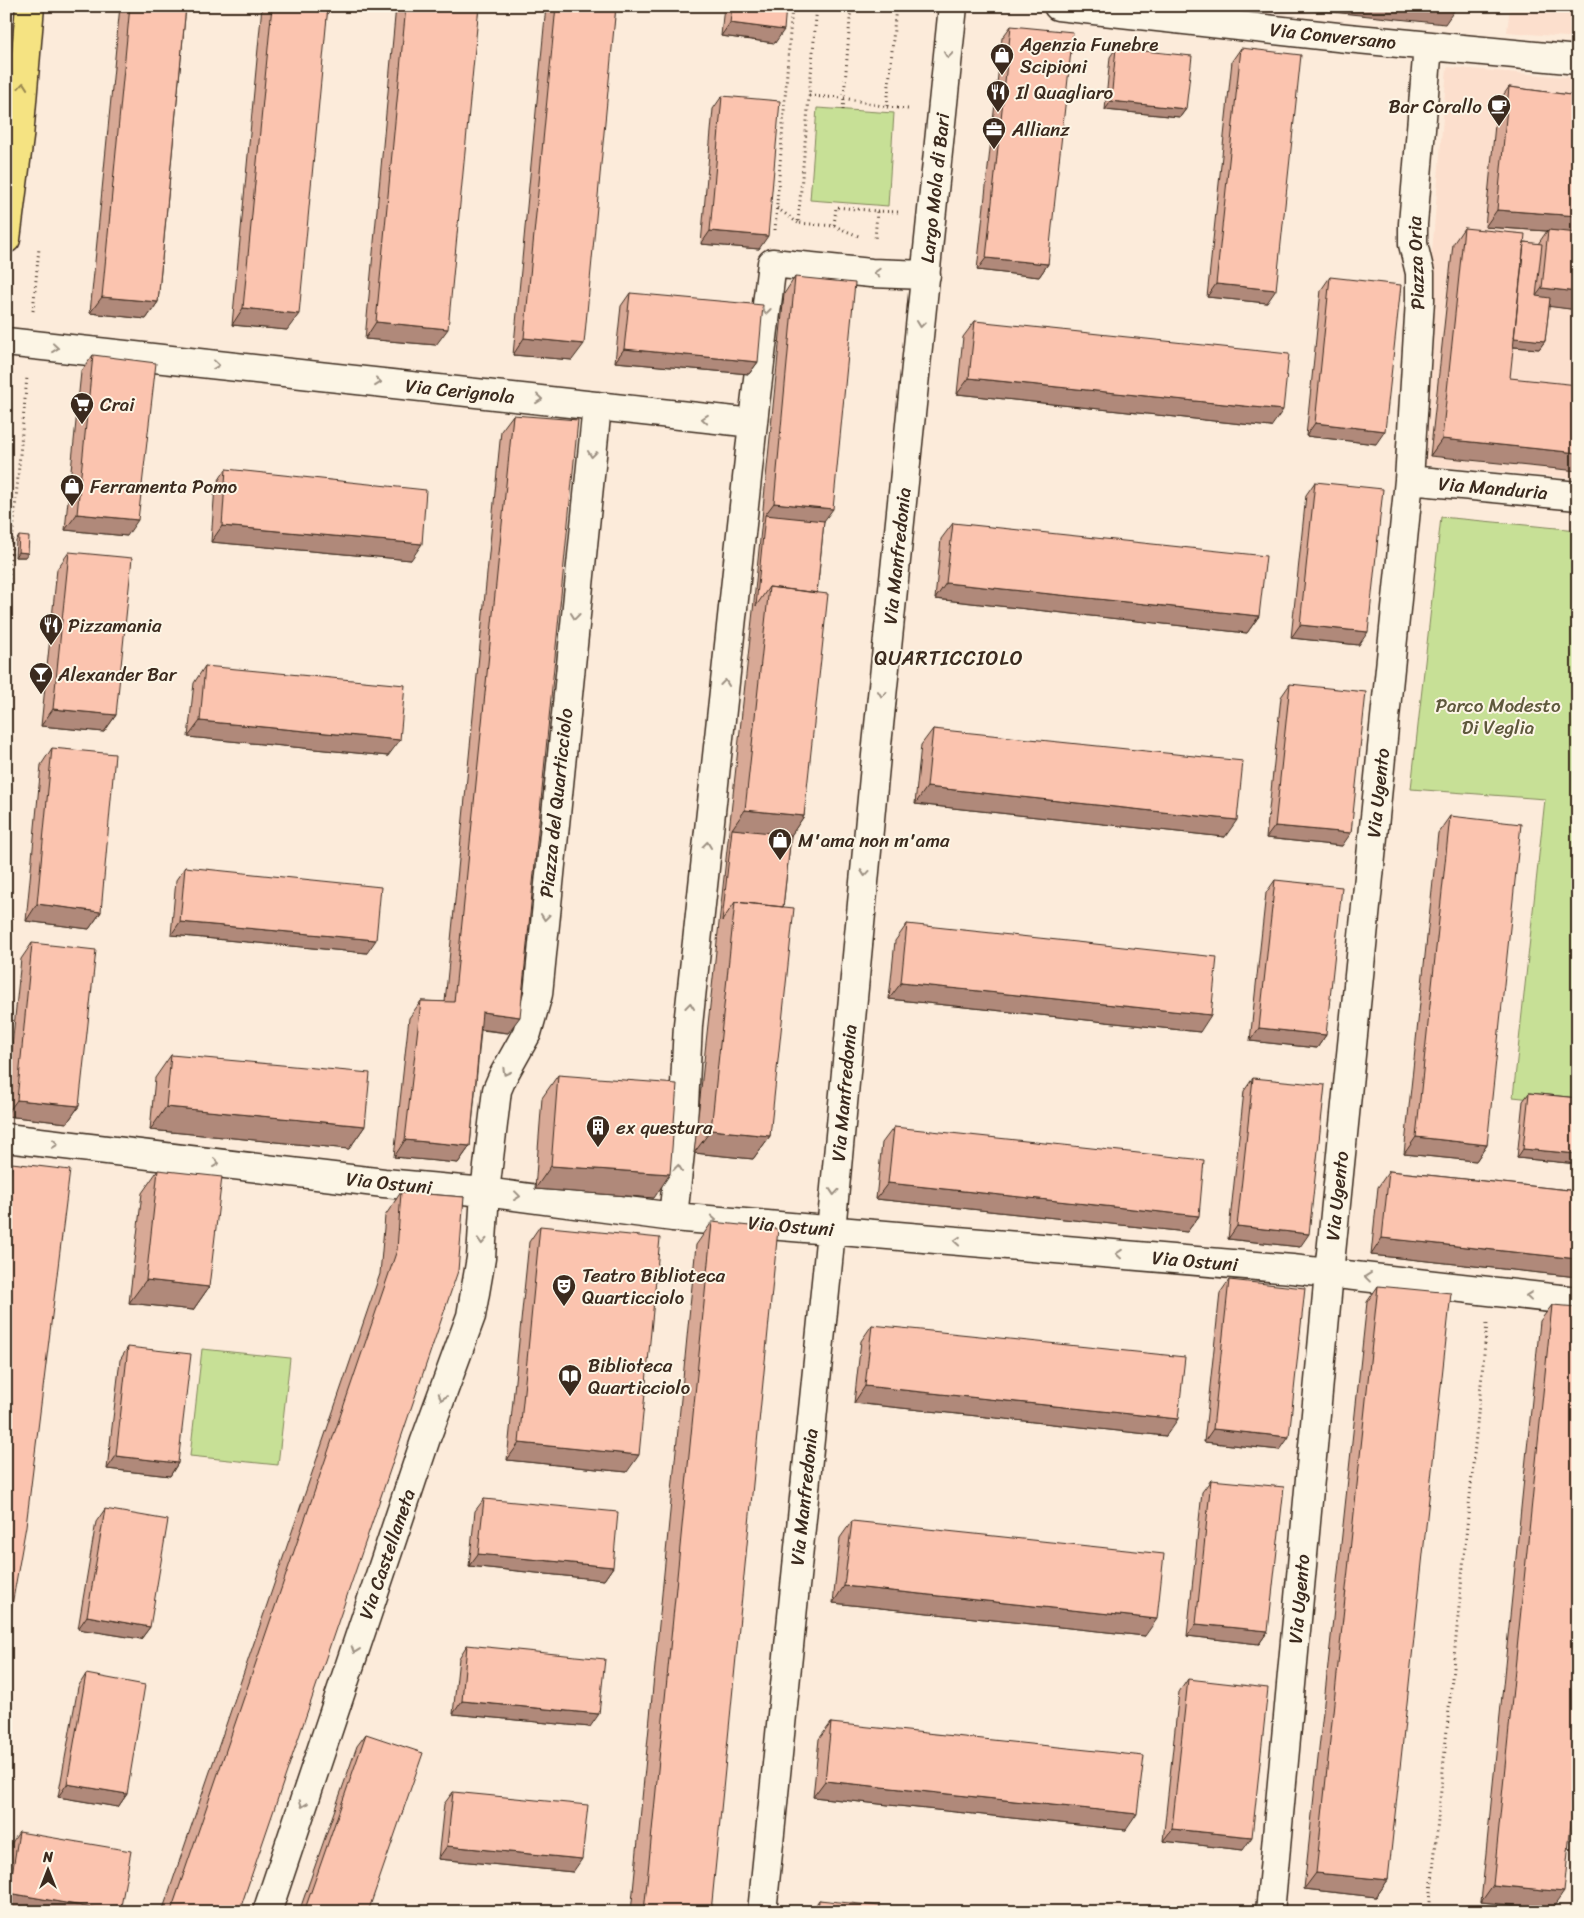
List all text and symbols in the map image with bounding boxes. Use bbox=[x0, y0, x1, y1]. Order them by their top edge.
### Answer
street label: Via Conversano bbox=[1268, 13, 1398, 59]
place label: Agenzia Funebre Scipioni bbox=[1019, 28, 1158, 83]
shop icon: Agenzia Funebre Scipioni bbox=[989, 42, 1015, 76]
one-way arrow bbox=[943, 51, 954, 59]
place label: Il Quagliaro bbox=[1015, 76, 1113, 109]
restaurant icon: Il Quagliaro bbox=[985, 79, 1011, 113]
one-way arrow bbox=[17, 82, 28, 90]
place label: Bar Corallo bbox=[1388, 90, 1482, 123]
cafe icon: Bar Corallo bbox=[1486, 93, 1512, 127]
street label: Largo Mola di Bari bbox=[911, 111, 959, 265]
place label: Allianz bbox=[1011, 113, 1070, 146]
office icon: Allianz bbox=[981, 116, 1007, 150]
street label: Piazza Oria bbox=[1398, 215, 1434, 310]
one-way arrow bbox=[873, 268, 881, 279]
one-way arrow bbox=[761, 307, 772, 315]
one-way arrow bbox=[916, 320, 927, 328]
one-way arrow bbox=[51, 342, 59, 353]
one-way arrow bbox=[213, 359, 221, 370]
street label: Via Cerignola bbox=[404, 369, 517, 413]
one-way arrow bbox=[374, 376, 382, 387]
place label: Crai bbox=[100, 388, 135, 421]
supermarket icon: Crai bbox=[69, 391, 95, 425]
one-way arrow bbox=[536, 394, 544, 405]
one-way arrow bbox=[701, 414, 709, 425]
one-way arrow bbox=[587, 450, 598, 458]
street label: Via Manduria bbox=[1437, 467, 1550, 509]
place label: Ferramenta Pomo bbox=[90, 470, 237, 503]
shop icon: Ferramenta Pomo bbox=[59, 473, 85, 507]
street label: Via Manfredonia bbox=[873, 485, 921, 626]
place label: Pizzamania bbox=[68, 609, 162, 642]
restaurant icon: Pizzamania bbox=[38, 612, 64, 646]
one-way arrow bbox=[570, 612, 581, 620]
district label: QUARTICCIOLO bbox=[874, 641, 1024, 676]
place label: Alexander Bar bbox=[57, 658, 178, 691]
bar icon: Alexander Bar bbox=[28, 661, 54, 695]
one-way arrow bbox=[719, 679, 730, 687]
park label: Parco Modesto Di Veglia bbox=[1435, 689, 1561, 744]
one-way arrow bbox=[877, 691, 888, 699]
street label: Piazza del Quarticciolo bbox=[530, 706, 582, 899]
street label: Via Ugento bbox=[1357, 746, 1399, 839]
place label: M'ama non m'ama bbox=[798, 824, 950, 857]
shop icon: M'ama non m'ama bbox=[767, 827, 793, 861]
one-way arrow bbox=[701, 840, 712, 848]
one-way arrow bbox=[860, 870, 871, 878]
one-way arrow bbox=[540, 913, 551, 921]
one-way arrow bbox=[684, 1002, 695, 1010]
street label: Via Manfredonia bbox=[822, 1023, 866, 1163]
one-way arrow bbox=[502, 1066, 512, 1075]
place label: ex questura bbox=[616, 1111, 713, 1144]
building icon: ex questura bbox=[585, 1114, 611, 1148]
one-way arrow bbox=[51, 1138, 59, 1149]
street label: Via Ugento bbox=[1316, 1149, 1358, 1242]
one-way arrow bbox=[212, 1157, 220, 1168]
street label: Via Ostuni bbox=[344, 1162, 434, 1204]
one-way arrow bbox=[672, 1164, 683, 1172]
one-way arrow bbox=[829, 1188, 840, 1196]
one-way arrow bbox=[513, 1190, 521, 1201]
street label: Via Ostuni bbox=[747, 1206, 836, 1246]
one-way arrow bbox=[709, 1214, 717, 1225]
one-way arrow bbox=[953, 1236, 961, 1247]
one-way arrow bbox=[476, 1237, 487, 1245]
street label: Via Ostuni bbox=[1151, 1241, 1240, 1281]
one-way arrow bbox=[1115, 1249, 1123, 1260]
place label: Teatro Biblioteca Quarticciolo bbox=[582, 1259, 726, 1314]
one-way arrow bbox=[1363, 1272, 1371, 1283]
theatre icon: Teatro Biblioteca Quarticciolo bbox=[551, 1273, 577, 1307]
one-way arrow bbox=[1525, 1290, 1533, 1301]
place label: Biblioteca Quarticciolo bbox=[588, 1349, 690, 1404]
library icon: Biblioteca Quarticciolo bbox=[557, 1363, 583, 1397]
one-way arrow bbox=[438, 1392, 448, 1401]
street label: Via Manfredonia bbox=[780, 1426, 828, 1567]
street label: Via Castellaneta bbox=[349, 1484, 425, 1624]
street label: Via Ugento bbox=[1279, 1552, 1319, 1645]
one-way arrow bbox=[351, 1646, 361, 1654]
one-way arrow bbox=[299, 1800, 309, 1808]
text: N bbox=[42, 1845, 53, 1870]
north arrow bbox=[22, 1846, 72, 1896]

